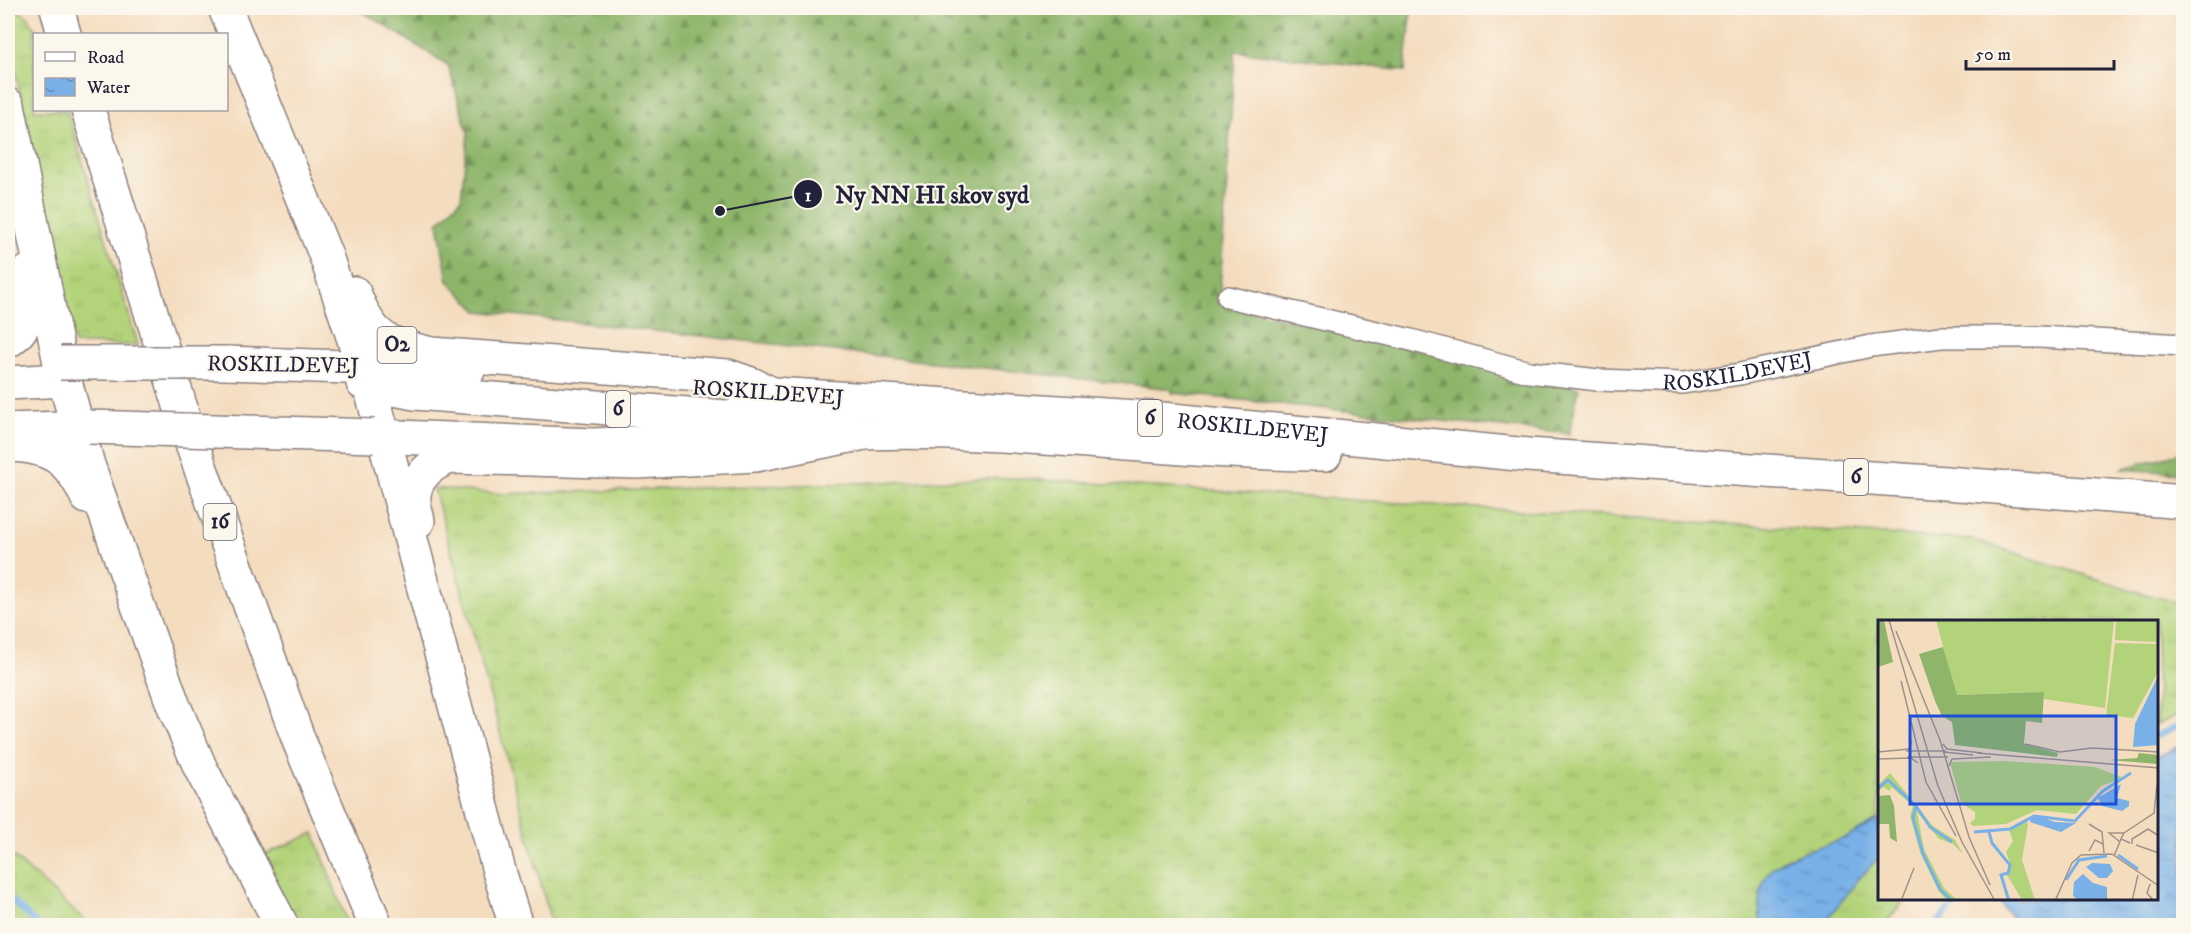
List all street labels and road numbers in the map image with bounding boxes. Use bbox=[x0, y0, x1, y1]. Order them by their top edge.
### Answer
road number: O2 bbox=[378, 327, 416, 363]
street label: ROSKILDEVEJ bbox=[1662, 345, 1815, 397]
street label: ROSKILDEVEJ bbox=[207, 350, 359, 380]
street label: ROSKILDEVEJ bbox=[691, 374, 845, 412]
road number: 6 bbox=[606, 391, 630, 427]
road number: 6 bbox=[1138, 400, 1162, 436]
street label: ROSKILDEVEJ bbox=[1176, 407, 1330, 449]
road number: 6 bbox=[1844, 459, 1868, 495]
road number: 16 bbox=[204, 504, 236, 540]

